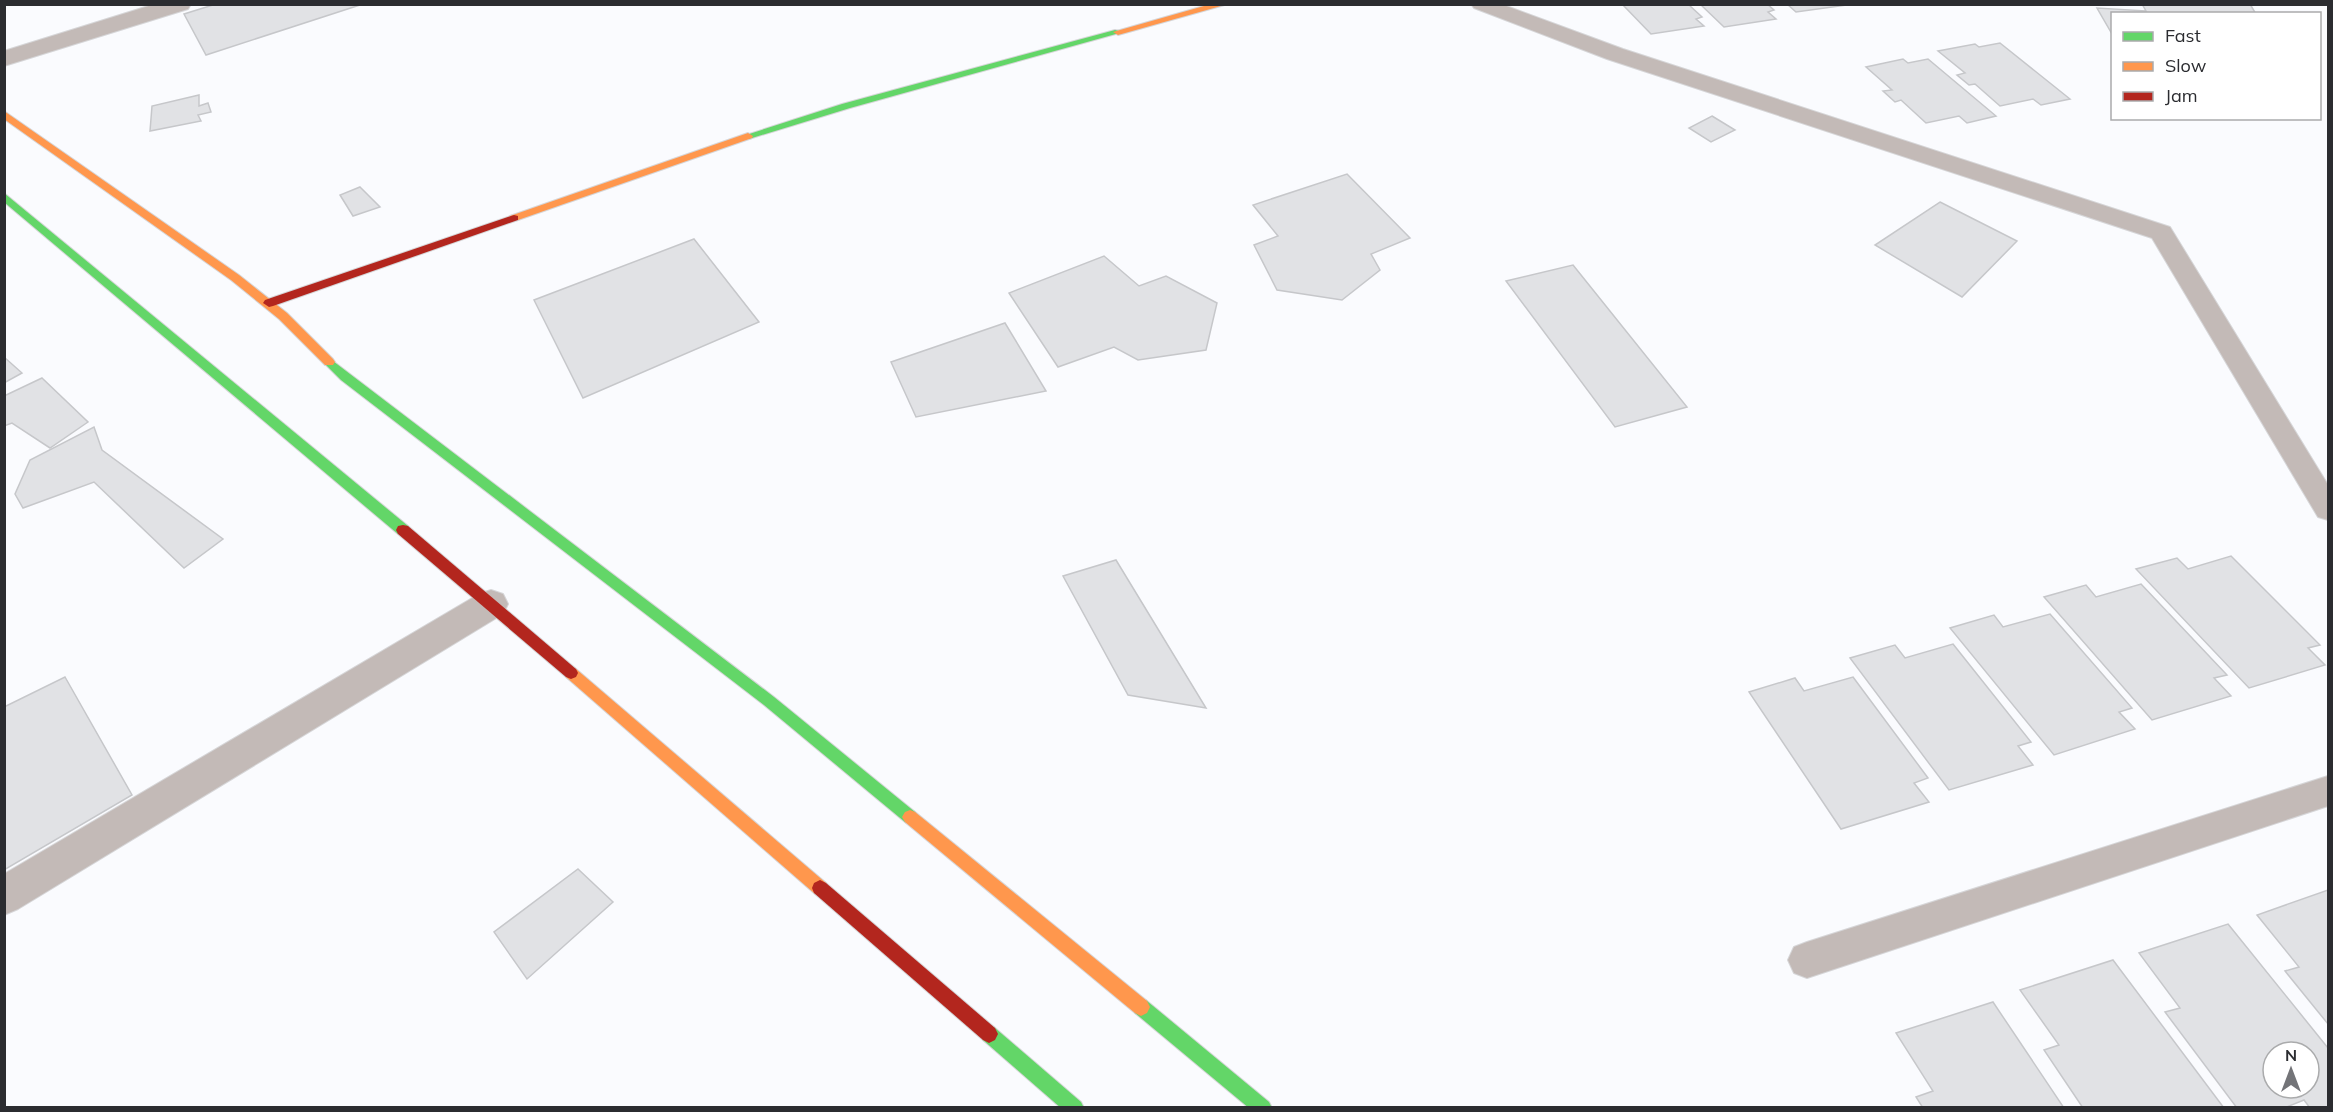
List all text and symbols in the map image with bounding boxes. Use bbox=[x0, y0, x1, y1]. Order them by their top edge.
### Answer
legend bbox=[2111, 12, 2321, 120]
text: Fast bbox=[2165, 24, 2201, 47]
text: Slow bbox=[2165, 54, 2207, 77]
text: Jam bbox=[2165, 84, 2198, 107]
north arrow bbox=[2261, 1040, 2321, 1100]
text: N bbox=[2285, 1045, 2297, 1065]

